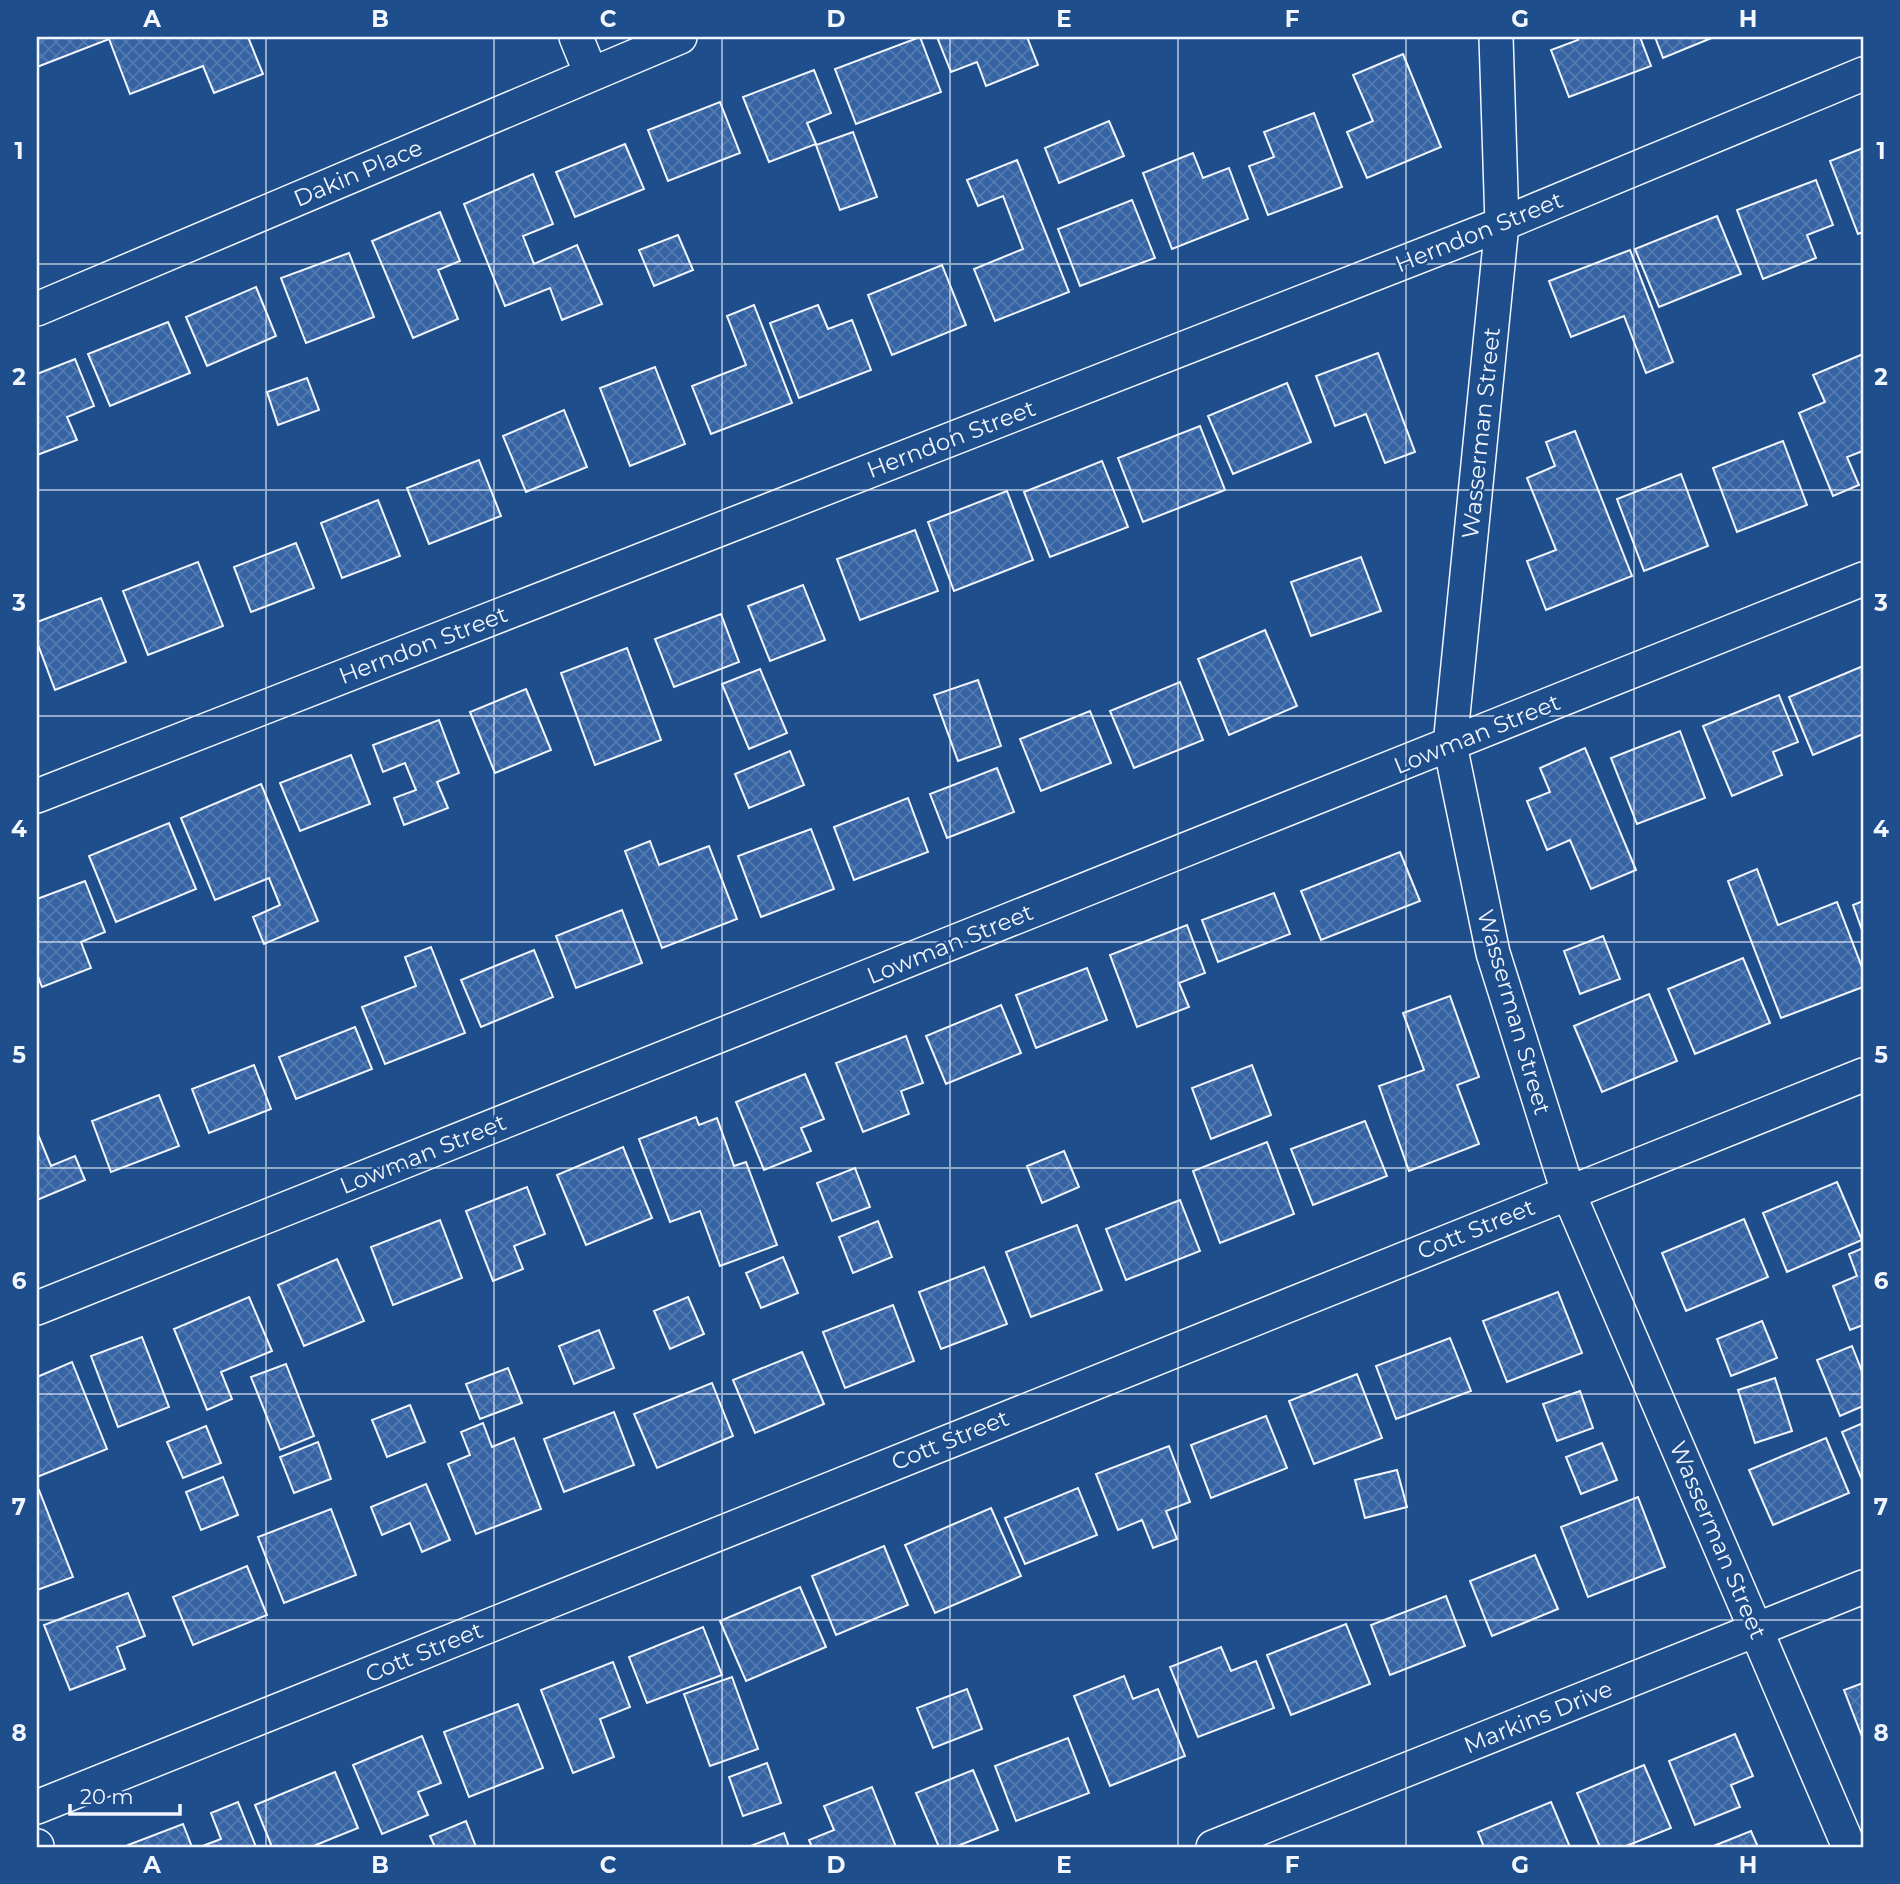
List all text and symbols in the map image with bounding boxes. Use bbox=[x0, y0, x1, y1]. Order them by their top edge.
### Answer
text: A bbox=[142, 5, 161, 33]
text: B bbox=[371, 5, 389, 33]
text: C bbox=[600, 5, 617, 33]
text: D bbox=[827, 5, 846, 33]
text: E bbox=[1056, 5, 1072, 33]
text: F bbox=[1285, 5, 1300, 33]
text: G bbox=[1511, 5, 1529, 33]
text: H bbox=[1739, 5, 1757, 33]
street label: Dakin Place bbox=[289, 133, 427, 213]
text: 1 bbox=[14, 137, 24, 165]
text: 1 bbox=[1876, 137, 1886, 165]
street label: Herndon Street bbox=[1391, 186, 1567, 278]
street label: Wasserman Street bbox=[1456, 326, 1506, 540]
text: 2 bbox=[12, 363, 26, 391]
text: 2 bbox=[1874, 363, 1888, 391]
street label: Herndon Street bbox=[863, 394, 1039, 484]
text: 3 bbox=[11, 589, 26, 617]
text: 3 bbox=[1873, 589, 1888, 617]
street label: Herndon Street bbox=[335, 600, 511, 690]
street label: Lowman Street bbox=[1390, 688, 1564, 780]
text: 4 bbox=[11, 815, 27, 843]
text: 4 bbox=[1873, 815, 1889, 843]
street label: Lowman Street bbox=[863, 898, 1037, 990]
street label: Wasserman Street bbox=[1471, 906, 1557, 1118]
text: 5 bbox=[12, 1041, 26, 1069]
text: 5 bbox=[1874, 1041, 1888, 1069]
street label: Lowman Street bbox=[336, 1108, 510, 1200]
street label: Cott Street bbox=[1413, 1193, 1539, 1265]
text: 6 bbox=[12, 1267, 27, 1295]
text: 6 bbox=[1874, 1267, 1889, 1295]
street label: Cott Street bbox=[887, 1404, 1013, 1476]
street label: Wasserman Street bbox=[1664, 1437, 1772, 1643]
text: 7 bbox=[12, 1493, 26, 1521]
text: 7 bbox=[1874, 1493, 1888, 1521]
street label: Cott Street bbox=[361, 1616, 487, 1688]
street label: Markins Drive bbox=[1460, 1675, 1616, 1759]
text: 8 bbox=[11, 1719, 27, 1747]
text: 8 bbox=[1873, 1719, 1889, 1747]
scale bar bbox=[70, 1772, 180, 1816]
text: 20 m bbox=[80, 1784, 134, 1809]
text: A bbox=[142, 1851, 161, 1879]
text: B bbox=[371, 1851, 389, 1879]
text: C bbox=[600, 1851, 617, 1879]
text: D bbox=[827, 1851, 846, 1879]
text: E bbox=[1056, 1851, 1072, 1879]
text: F bbox=[1285, 1851, 1300, 1879]
text: G bbox=[1511, 1851, 1529, 1879]
text: H bbox=[1739, 1851, 1757, 1879]

